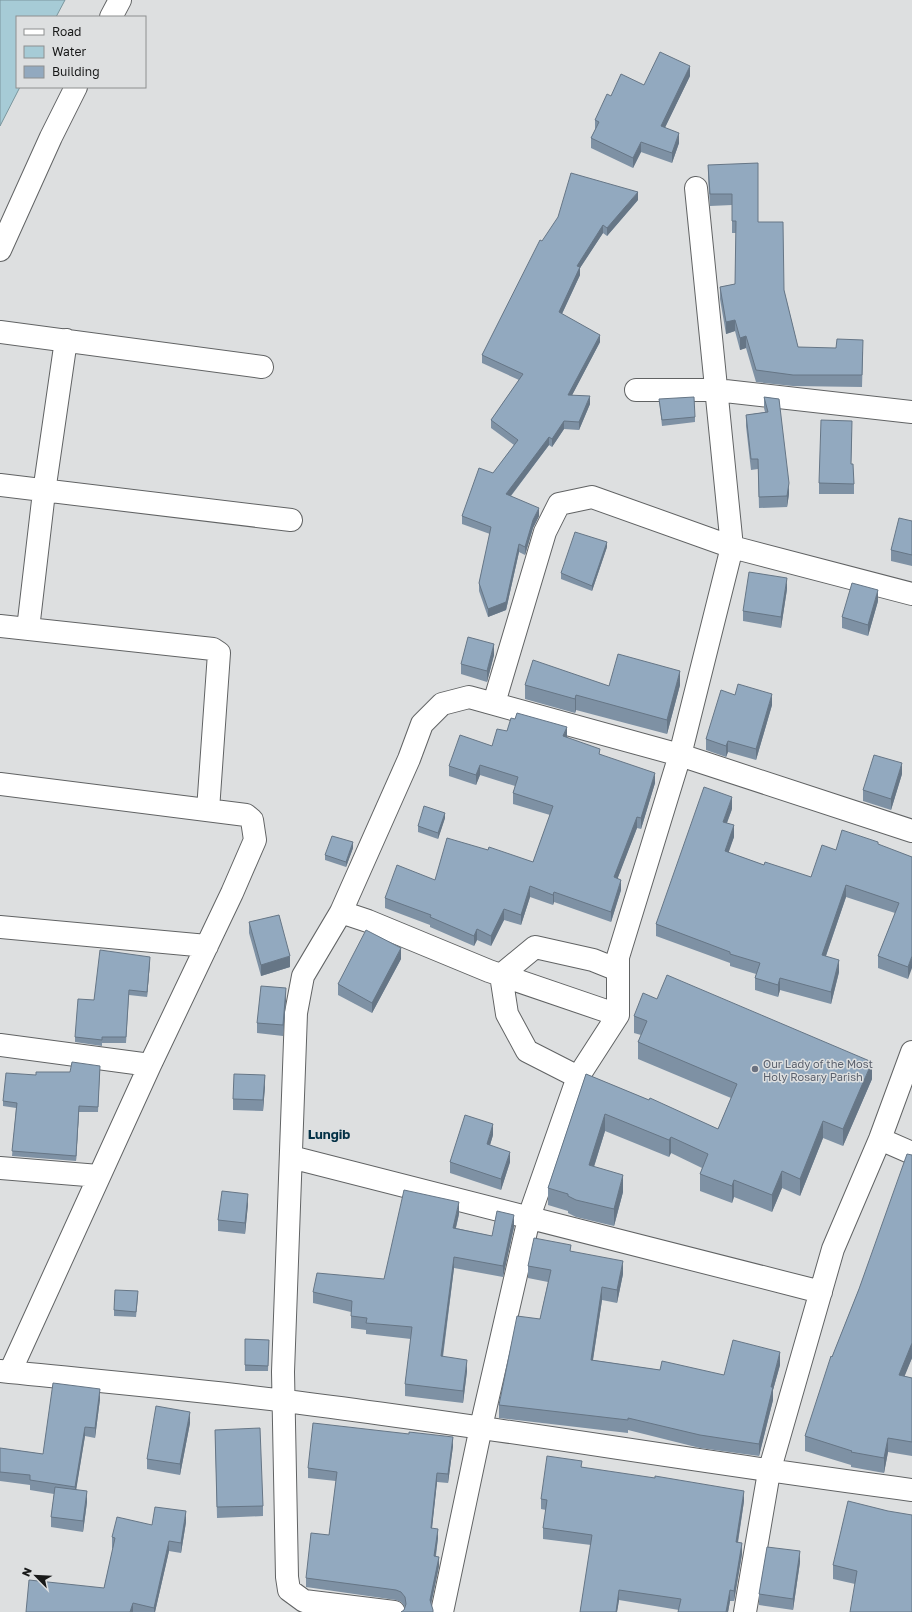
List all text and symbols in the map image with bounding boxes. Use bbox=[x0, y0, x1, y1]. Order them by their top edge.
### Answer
legend bbox=[16, 16, 146, 88]
text: Road bbox=[52, 24, 81, 39]
text: Water bbox=[52, 44, 86, 59]
text: Building bbox=[52, 64, 100, 79]
place label: Our Lady of the Most Holy Rosary Parish bbox=[763, 1057, 873, 1083]
marker: Our Lady of the Most Holy Rosary Parish bbox=[750, 1064, 760, 1074]
district label: Lungib bbox=[308, 1126, 350, 1142]
north arrow bbox=[16, 1556, 56, 1596]
text: N bbox=[19, 1565, 34, 1578]

